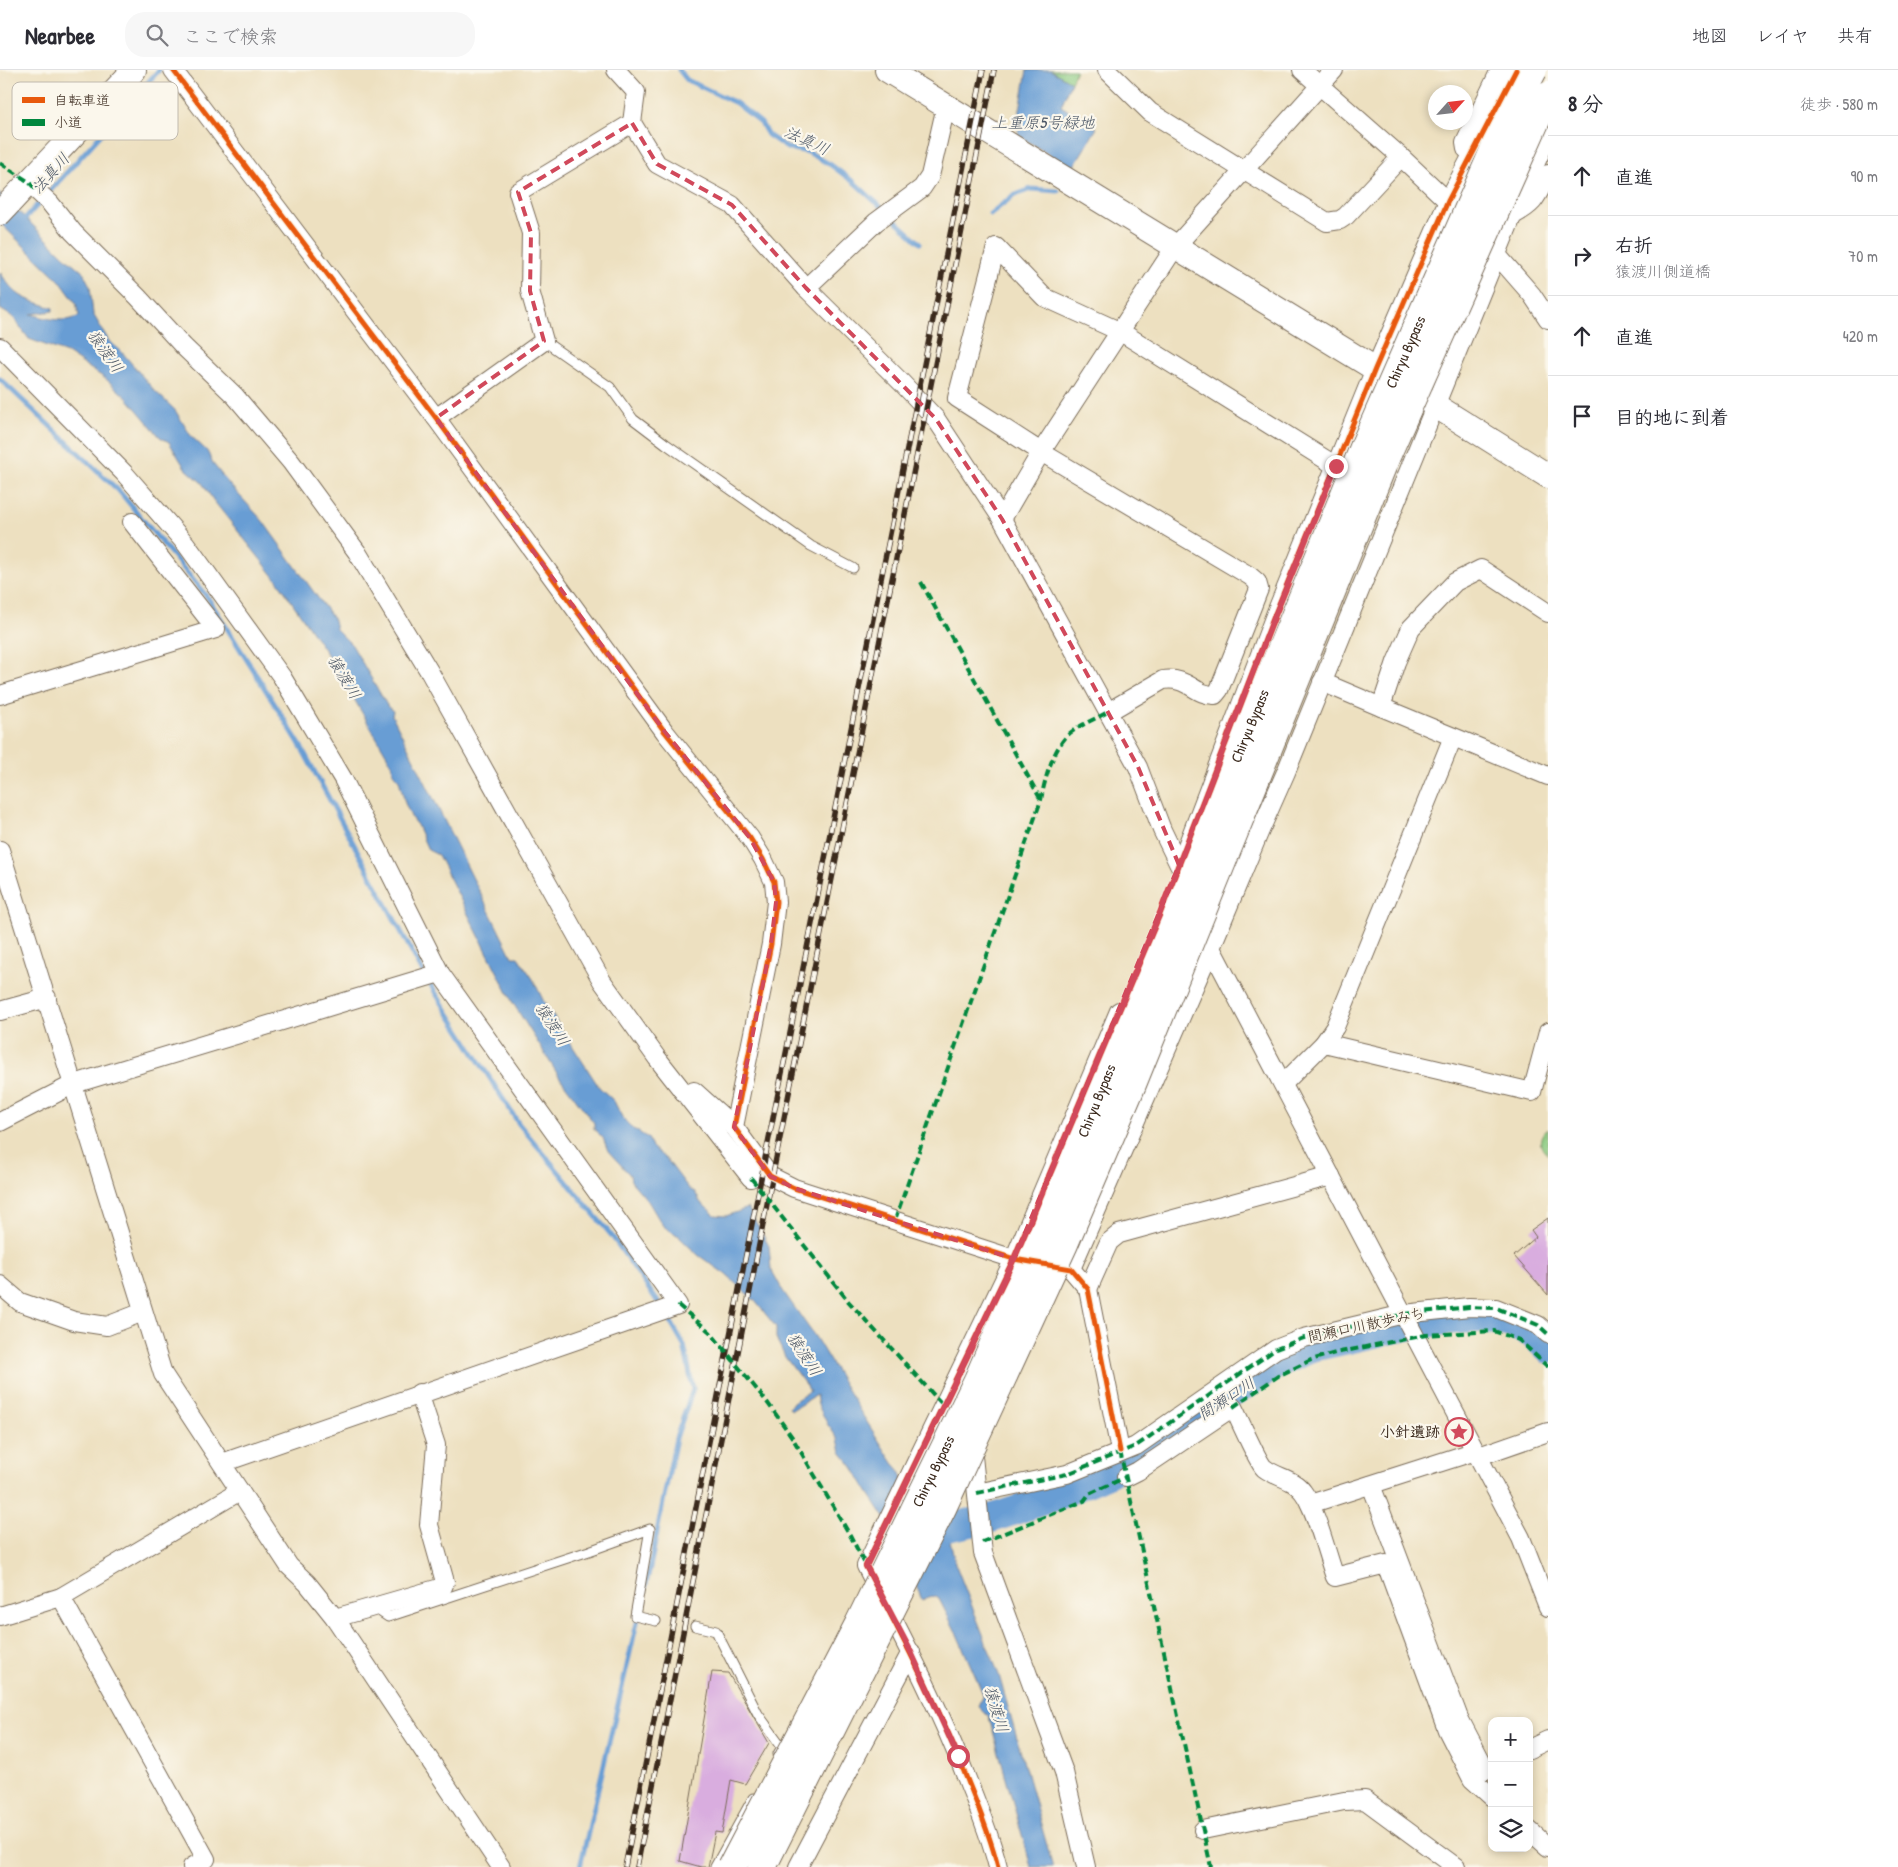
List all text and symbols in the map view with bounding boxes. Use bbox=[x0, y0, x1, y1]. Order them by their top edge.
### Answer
search box bbox=[125, 12, 475, 57]
text: Nearbee bbox=[25, 19, 95, 51]
icon: search bbox=[143, 21, 171, 49]
text: ここで検索 bbox=[183, 23, 278, 49]
text: 地図 bbox=[1692, 23, 1728, 48]
text: レイヤ bbox=[1756, 23, 1809, 48]
text: 共有 bbox=[1837, 23, 1873, 48]
legend bbox=[12, 82, 178, 140]
north arrow bbox=[1428, 85, 1473, 130]
text: 8 分 bbox=[1568, 89, 1603, 118]
text: 自転車道 bbox=[54, 90, 110, 109]
text: 徒歩 · 580 m bbox=[1800, 93, 1878, 115]
water label: 上重原5号緑地 bbox=[992, 111, 1095, 133]
text: 小道 bbox=[54, 112, 82, 131]
water label: 法真川 bbox=[781, 120, 833, 160]
water label: 法真川 bbox=[26, 148, 74, 198]
icon: ahead bbox=[1568, 162, 1596, 190]
text: 直進 bbox=[1615, 164, 1653, 190]
text: 90 m bbox=[1850, 165, 1878, 187]
text: 右折 bbox=[1615, 232, 1653, 258]
icon: right bbox=[1568, 242, 1596, 270]
text: 70 m bbox=[1848, 245, 1878, 267]
text: 猿渡川側道橋 bbox=[1615, 260, 1711, 282]
street label: Chiryu Bypass bbox=[1380, 312, 1431, 392]
icon: ahead bbox=[1568, 322, 1596, 350]
text: 直進 bbox=[1615, 324, 1653, 350]
water label: 猿渡川 bbox=[83, 325, 129, 377]
text: 420 m bbox=[1843, 325, 1878, 347]
icon: arrive bbox=[1568, 402, 1596, 430]
text: 目的地に到着 bbox=[1615, 404, 1729, 430]
route end bbox=[1325, 455, 1348, 478]
water label: 猿渡川 bbox=[323, 651, 367, 703]
street label: Chiryu Bypass bbox=[1225, 686, 1274, 766]
water label: 猿渡川 bbox=[531, 998, 575, 1050]
street label: Chiryu Bypass bbox=[1072, 1061, 1121, 1140]
street label: 間瀬口川散歩みち bbox=[1305, 1302, 1426, 1347]
water label: 猿渡川 bbox=[783, 1328, 827, 1380]
water label: 間瀬口川 bbox=[1193, 1371, 1259, 1425]
place icon: 小針遺跡 bbox=[1444, 1417, 1474, 1447]
place label: 小針遺跡 bbox=[1380, 1421, 1440, 1442]
street label: Chiryu Bypass bbox=[907, 1432, 959, 1511]
water label: 猿渡川 bbox=[980, 1683, 1014, 1735]
map controls bbox=[1488, 1717, 1533, 1852]
button: + bbox=[1488, 1717, 1533, 1762]
route start bbox=[947, 1745, 970, 1768]
button: − bbox=[1488, 1762, 1533, 1807]
button: layers bbox=[1488, 1807, 1533, 1852]

